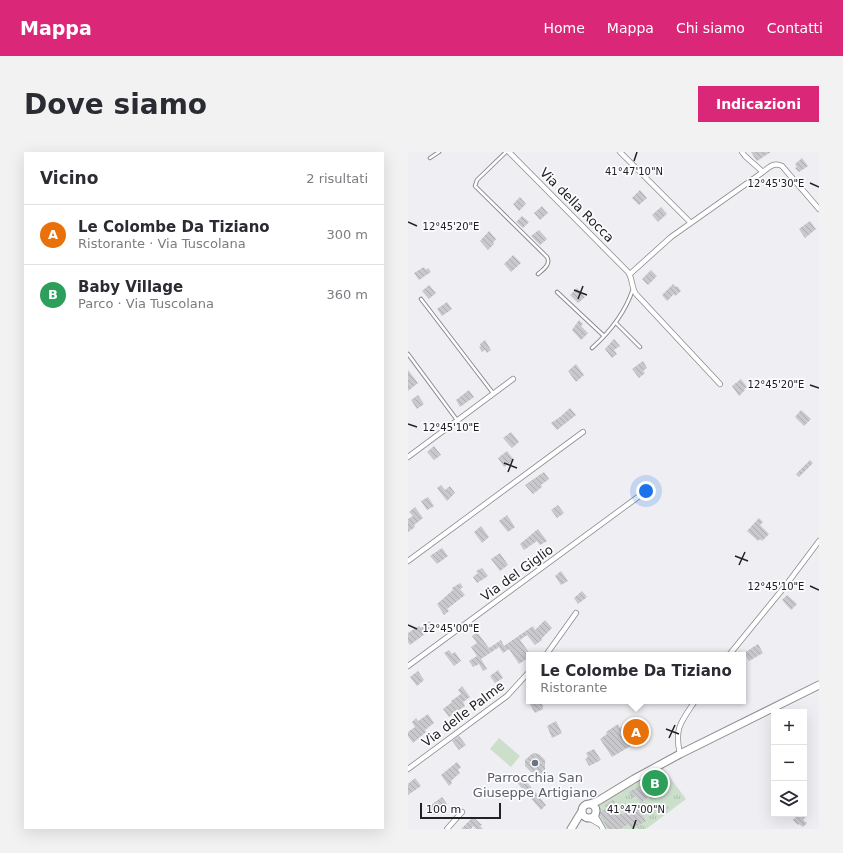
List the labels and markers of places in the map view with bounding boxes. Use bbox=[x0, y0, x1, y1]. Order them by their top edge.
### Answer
pin: A bbox=[623, 717, 649, 747]
marker: Parrocchia San Giuseppe Artigiano bbox=[530, 758, 540, 768]
pin: B bbox=[642, 768, 668, 798]
place label: Parrocchia San Giuseppe Artigiano bbox=[473, 770, 597, 800]

